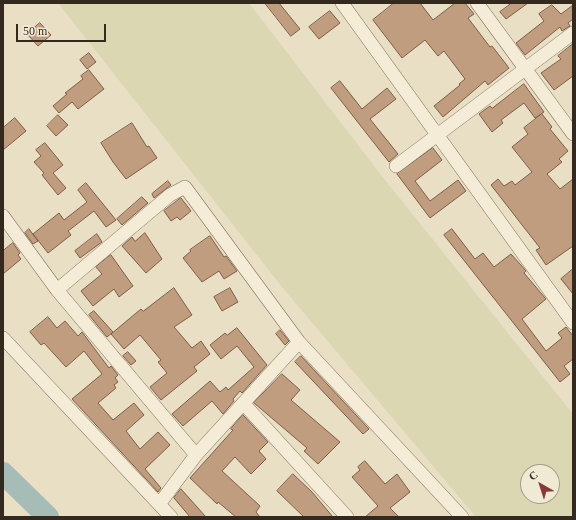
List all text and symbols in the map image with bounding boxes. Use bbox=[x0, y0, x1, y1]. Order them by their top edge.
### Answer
scale bar bbox=[18, 16, 108, 42]
text: 50 m bbox=[23, 24, 47, 38]
north arrow bbox=[520, 464, 560, 504]
text: С bbox=[526, 468, 540, 483]

